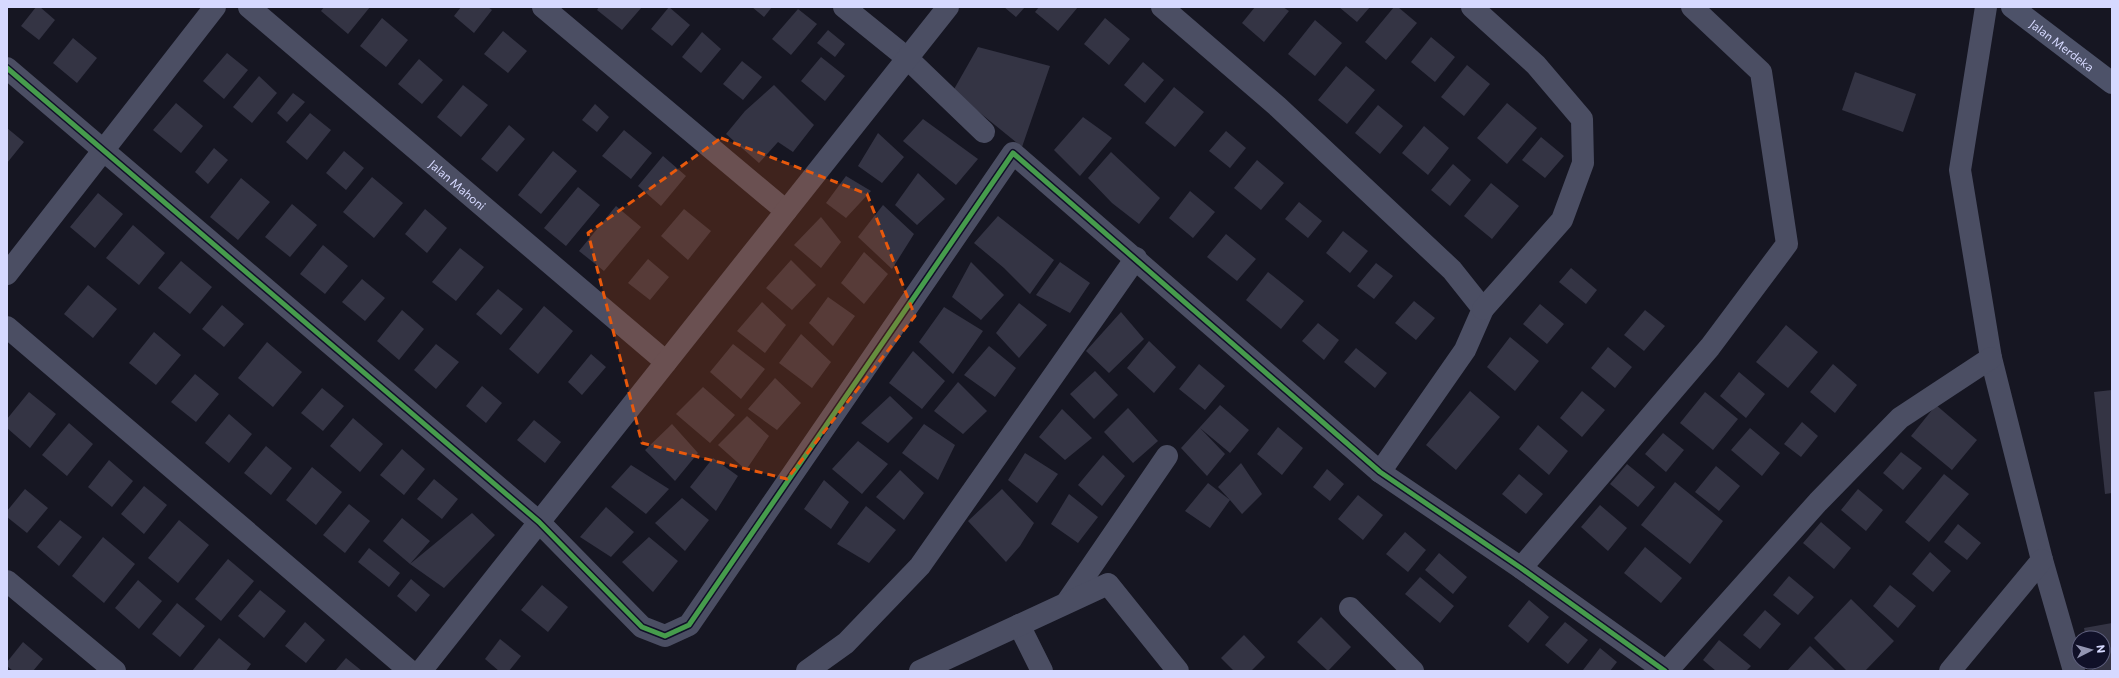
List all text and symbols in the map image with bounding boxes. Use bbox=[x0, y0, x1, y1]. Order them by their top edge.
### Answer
street label: Jalan Merdeka bbox=[2027, 16, 2097, 74]
street label: Jalan Mahoni bbox=[426, 157, 489, 213]
north arrow bbox=[2071, 630, 2111, 670]
text: N bbox=[2095, 644, 2108, 654]

